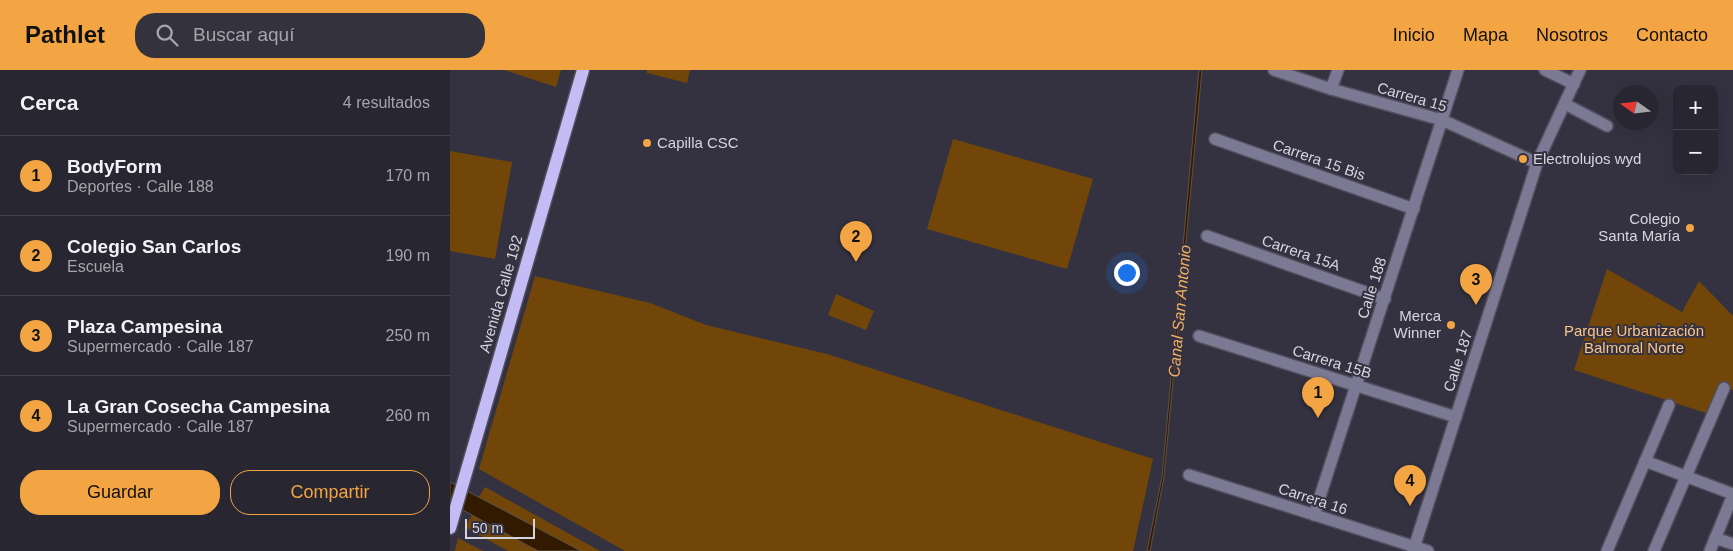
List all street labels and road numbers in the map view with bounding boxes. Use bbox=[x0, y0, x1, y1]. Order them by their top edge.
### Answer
street label: Carrera 15 bbox=[1375, 78, 1449, 115]
street label: Carrera 15 Bis bbox=[1271, 136, 1368, 183]
street label: Carrera 15A bbox=[1260, 231, 1343, 274]
street label: Avenida Calle 192 bbox=[476, 233, 525, 355]
street label: Calle 188 bbox=[1354, 255, 1389, 321]
street label: Calle 187 bbox=[1440, 328, 1475, 394]
street label: Carrera 15B bbox=[1291, 341, 1374, 382]
street label: Carrera 16 bbox=[1276, 479, 1350, 518]

